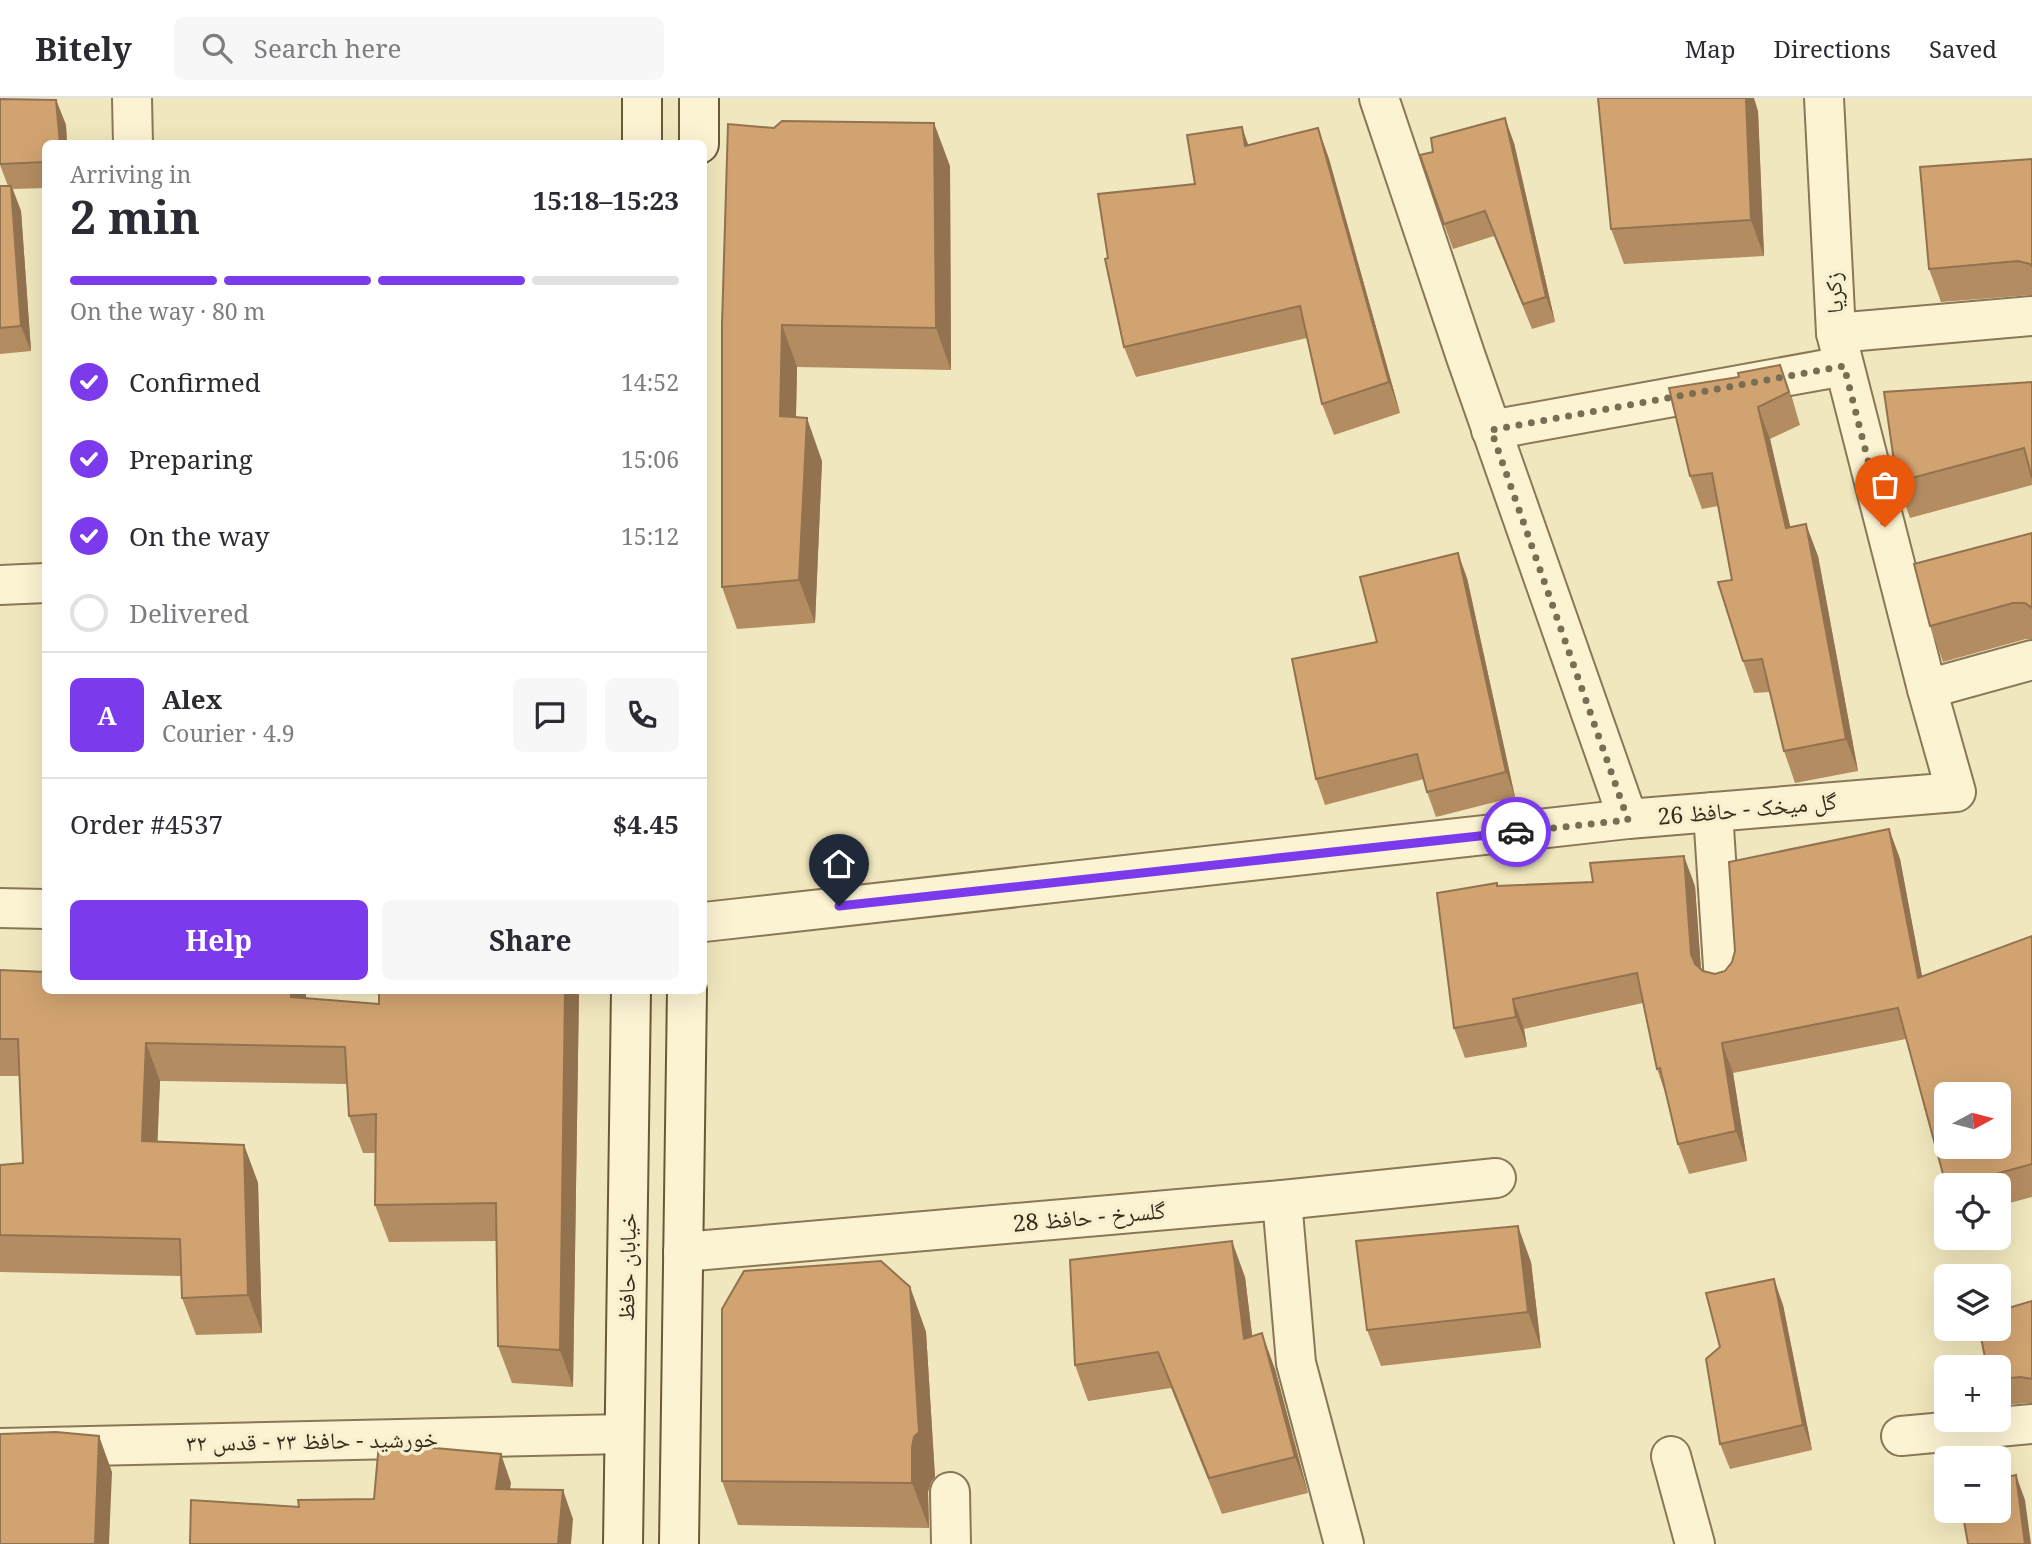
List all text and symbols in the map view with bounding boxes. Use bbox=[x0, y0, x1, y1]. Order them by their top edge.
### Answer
search box bbox=[174, 17, 664, 80]
text: Bitely bbox=[35, 26, 132, 71]
icon: search bbox=[198, 29, 236, 67]
text: Search here bbox=[254, 30, 401, 66]
text: Map bbox=[1685, 32, 1736, 65]
text: Directions bbox=[1774, 32, 1891, 65]
text: Saved bbox=[1929, 32, 1997, 65]
text: Arriving in bbox=[70, 158, 191, 190]
text: 15:18–15:23 bbox=[533, 182, 679, 218]
text: 2 min bbox=[70, 185, 200, 247]
street label: زکریا bbox=[1816, 272, 1850, 315]
text: On the way · 80 m bbox=[70, 295, 265, 327]
icon: check bbox=[70, 363, 108, 401]
text: Confirmed bbox=[129, 364, 261, 400]
text: 14:52 bbox=[621, 366, 679, 398]
icon: check bbox=[70, 440, 108, 478]
text: Preparing bbox=[129, 441, 253, 477]
text: 15:06 bbox=[621, 443, 679, 475]
pin bbox=[1855, 455, 1915, 527]
icon: bag bbox=[1866, 466, 1904, 504]
icon: check bbox=[70, 517, 108, 555]
text: On the way bbox=[129, 518, 269, 554]
text: 15:12 bbox=[621, 520, 679, 552]
text: Delivered bbox=[129, 595, 249, 631]
button: chat bbox=[513, 678, 587, 752]
button: phone bbox=[605, 678, 679, 752]
text: Alex bbox=[162, 681, 222, 717]
text: A bbox=[97, 697, 117, 733]
text: Courier · 4.9 bbox=[162, 717, 295, 749]
street label: گل میخک - حافظ 26 bbox=[1656, 784, 1838, 832]
courier bbox=[1481, 797, 1551, 867]
text: Order #4537 bbox=[70, 806, 223, 842]
text: $4.45 bbox=[613, 806, 679, 842]
icon: car bbox=[1497, 813, 1535, 851]
pin bbox=[809, 834, 869, 906]
icon: home bbox=[820, 845, 858, 883]
button: Help bbox=[70, 900, 368, 980]
button: Share bbox=[382, 900, 679, 980]
north arrow bbox=[1934, 1082, 2011, 1158]
map controls bbox=[1934, 1082, 2011, 1523]
button: locate bbox=[1934, 1173, 2011, 1250]
street label: گلسرخ - حافظ 28 bbox=[1011, 1193, 1167, 1239]
street label: خیابان حافظ bbox=[609, 1213, 643, 1321]
button: layers bbox=[1934, 1264, 2011, 1341]
button: + bbox=[1934, 1355, 2011, 1432]
street label: خورشید - حافظ ۲۳ - قدس ۳۲ bbox=[186, 1422, 438, 1458]
button: − bbox=[1934, 1446, 2011, 1523]

